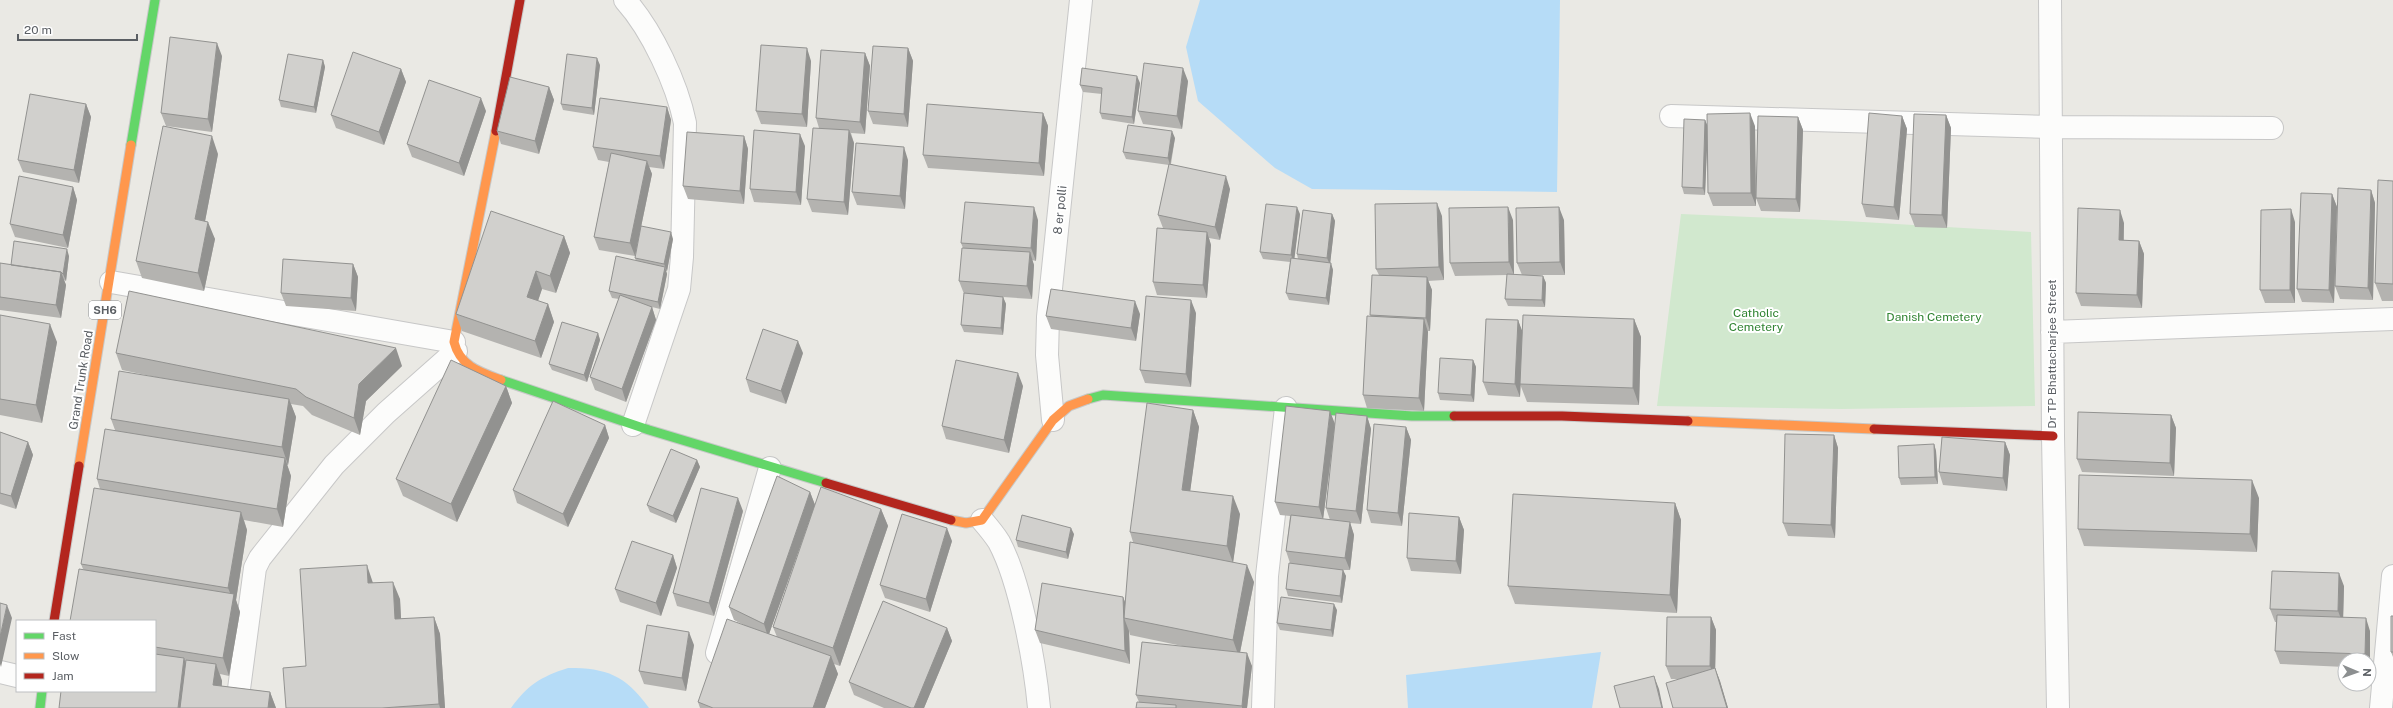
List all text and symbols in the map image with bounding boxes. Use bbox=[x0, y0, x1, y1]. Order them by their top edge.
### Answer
scale bar bbox=[18, 16, 137, 42]
text: 20 m bbox=[24, 23, 52, 37]
street label: 8 er polli bbox=[1050, 185, 1070, 235]
street label: Dr TP Bhattacharjee Street bbox=[2045, 279, 2059, 429]
road number: SH6 bbox=[89, 301, 121, 319]
park label: Catholic Cemetery bbox=[1729, 306, 1784, 334]
park label: Danish Cemetery bbox=[1886, 310, 1982, 324]
street label: Grand Trunk Road bbox=[66, 329, 96, 431]
legend bbox=[16, 620, 156, 692]
text: Fast bbox=[52, 629, 77, 643]
text: Slow bbox=[52, 649, 80, 663]
north arrow bbox=[2337, 652, 2377, 692]
text: N bbox=[2361, 668, 2373, 677]
text: Jam bbox=[52, 669, 74, 683]

